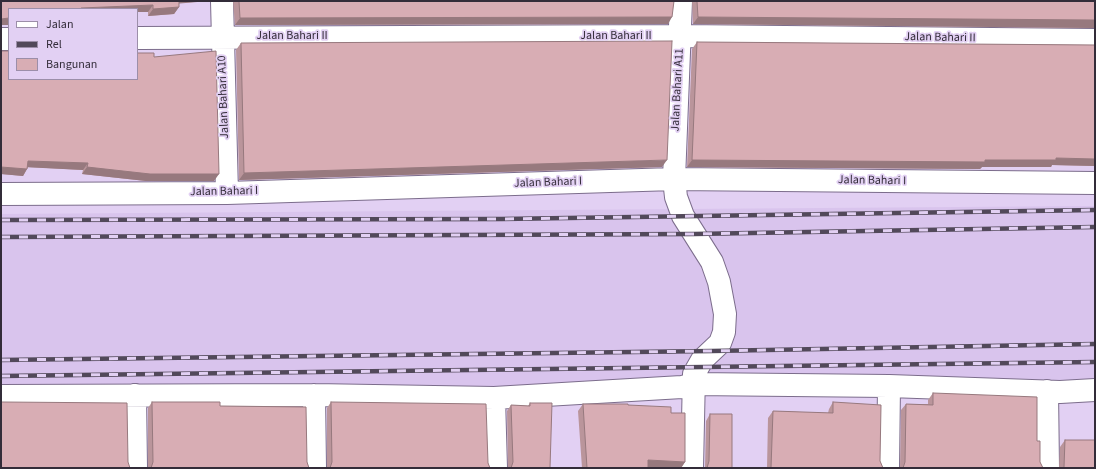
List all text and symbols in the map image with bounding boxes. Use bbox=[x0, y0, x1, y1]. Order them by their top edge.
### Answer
legend bbox=[8, 8, 138, 80]
text: Jalan bbox=[46, 16, 73, 33]
street label: Jalan Bahari II bbox=[256, 29, 328, 43]
street label: Jalan Bahari II bbox=[580, 29, 652, 43]
street label: Jalan Bahari II bbox=[904, 30, 976, 46]
text: Rel bbox=[46, 36, 62, 53]
street label: Jalan Bahari A11 bbox=[669, 48, 687, 132]
street label: Jalan Bahari A10 bbox=[215, 55, 233, 139]
text: Bangunan bbox=[46, 56, 97, 73]
street label: Jalan Bahari I bbox=[838, 173, 906, 189]
street label: Jalan Bahari I bbox=[514, 175, 582, 191]
street label: Jalan Bahari I bbox=[190, 184, 258, 200]

